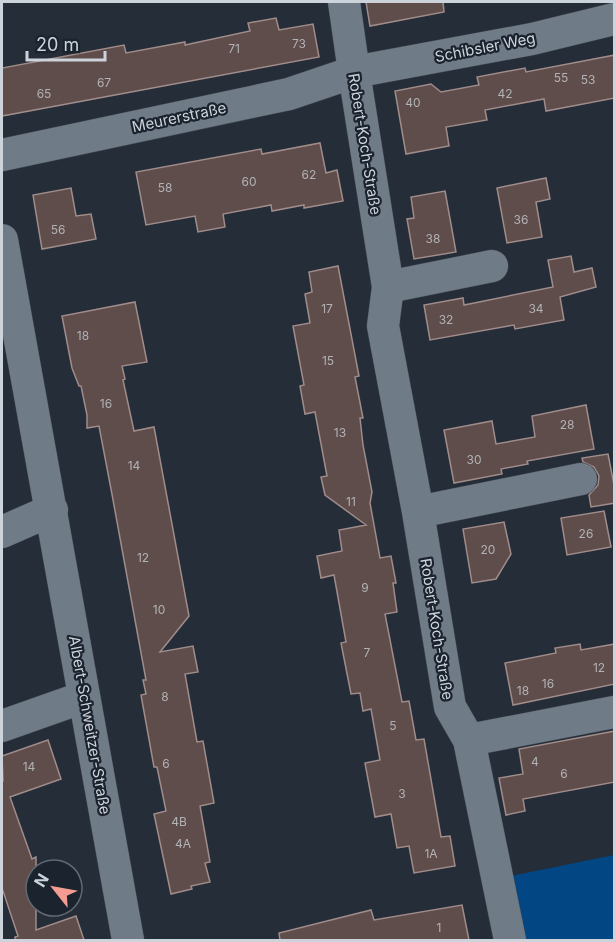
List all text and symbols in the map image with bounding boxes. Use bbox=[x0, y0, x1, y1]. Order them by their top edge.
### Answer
scale bar bbox=[27, 24, 105, 62]
street label: Schibsler Weg bbox=[433, 28, 537, 66]
text: 20 m bbox=[36, 34, 79, 55]
house number: 73 bbox=[292, 36, 306, 51]
house number: 71 bbox=[228, 41, 240, 56]
house number: 55 bbox=[554, 70, 568, 85]
street label: Robert-Koch-Straße bbox=[344, 72, 386, 216]
house number: 53 bbox=[581, 72, 595, 87]
house number: 67 bbox=[97, 75, 111, 90]
house number: 65 bbox=[37, 86, 51, 101]
house number: 42 bbox=[497, 86, 513, 101]
house number: 40 bbox=[405, 95, 421, 110]
street label: Meurerstraße bbox=[130, 98, 228, 136]
house number: 62 bbox=[302, 167, 316, 182]
house number: 60 bbox=[241, 174, 257, 189]
house number: 58 bbox=[158, 180, 172, 195]
house number: 36 bbox=[514, 212, 528, 227]
house number: 56 bbox=[51, 222, 65, 237]
house number: 38 bbox=[426, 231, 440, 246]
house number: 17 bbox=[321, 301, 333, 316]
house number: 34 bbox=[528, 301, 544, 316]
house number: 32 bbox=[439, 312, 453, 327]
house number: 18 bbox=[77, 328, 89, 343]
house number: 15 bbox=[322, 353, 334, 368]
house number: 16 bbox=[100, 396, 112, 411]
house number: 28 bbox=[560, 417, 574, 432]
house number: 13 bbox=[334, 425, 346, 440]
house number: 30 bbox=[467, 452, 481, 467]
house number: 14 bbox=[128, 458, 141, 473]
house number: 11 bbox=[346, 494, 356, 509]
house number: 26 bbox=[579, 526, 593, 541]
house number: 20 bbox=[481, 542, 495, 557]
house number: 12 bbox=[137, 550, 149, 565]
street label: Robert-Koch-Straße bbox=[416, 557, 458, 701]
house number: 9 bbox=[361, 580, 369, 595]
house number: 10 bbox=[153, 602, 165, 617]
street label: Albert-Schweitzer-Straße bbox=[65, 634, 115, 816]
house number: 7 bbox=[364, 645, 371, 660]
house number: 12 bbox=[593, 660, 605, 675]
house number: 16 bbox=[542, 676, 554, 691]
house number: 18 bbox=[517, 683, 529, 698]
house number: 8 bbox=[161, 689, 169, 704]
house number: 5 bbox=[389, 718, 397, 733]
house number: 4 bbox=[531, 754, 539, 769]
house number: 6 bbox=[162, 756, 170, 771]
house number: 14 bbox=[23, 759, 36, 774]
house number: 6 bbox=[560, 766, 568, 781]
house number: 3 bbox=[398, 786, 406, 801]
house number: 4B bbox=[171, 814, 187, 829]
house number: 4A bbox=[175, 836, 191, 851]
house number: 1A bbox=[424, 846, 438, 861]
north arrow bbox=[24, 858, 84, 918]
text: N bbox=[29, 870, 53, 891]
house number: 1 bbox=[437, 920, 441, 935]

